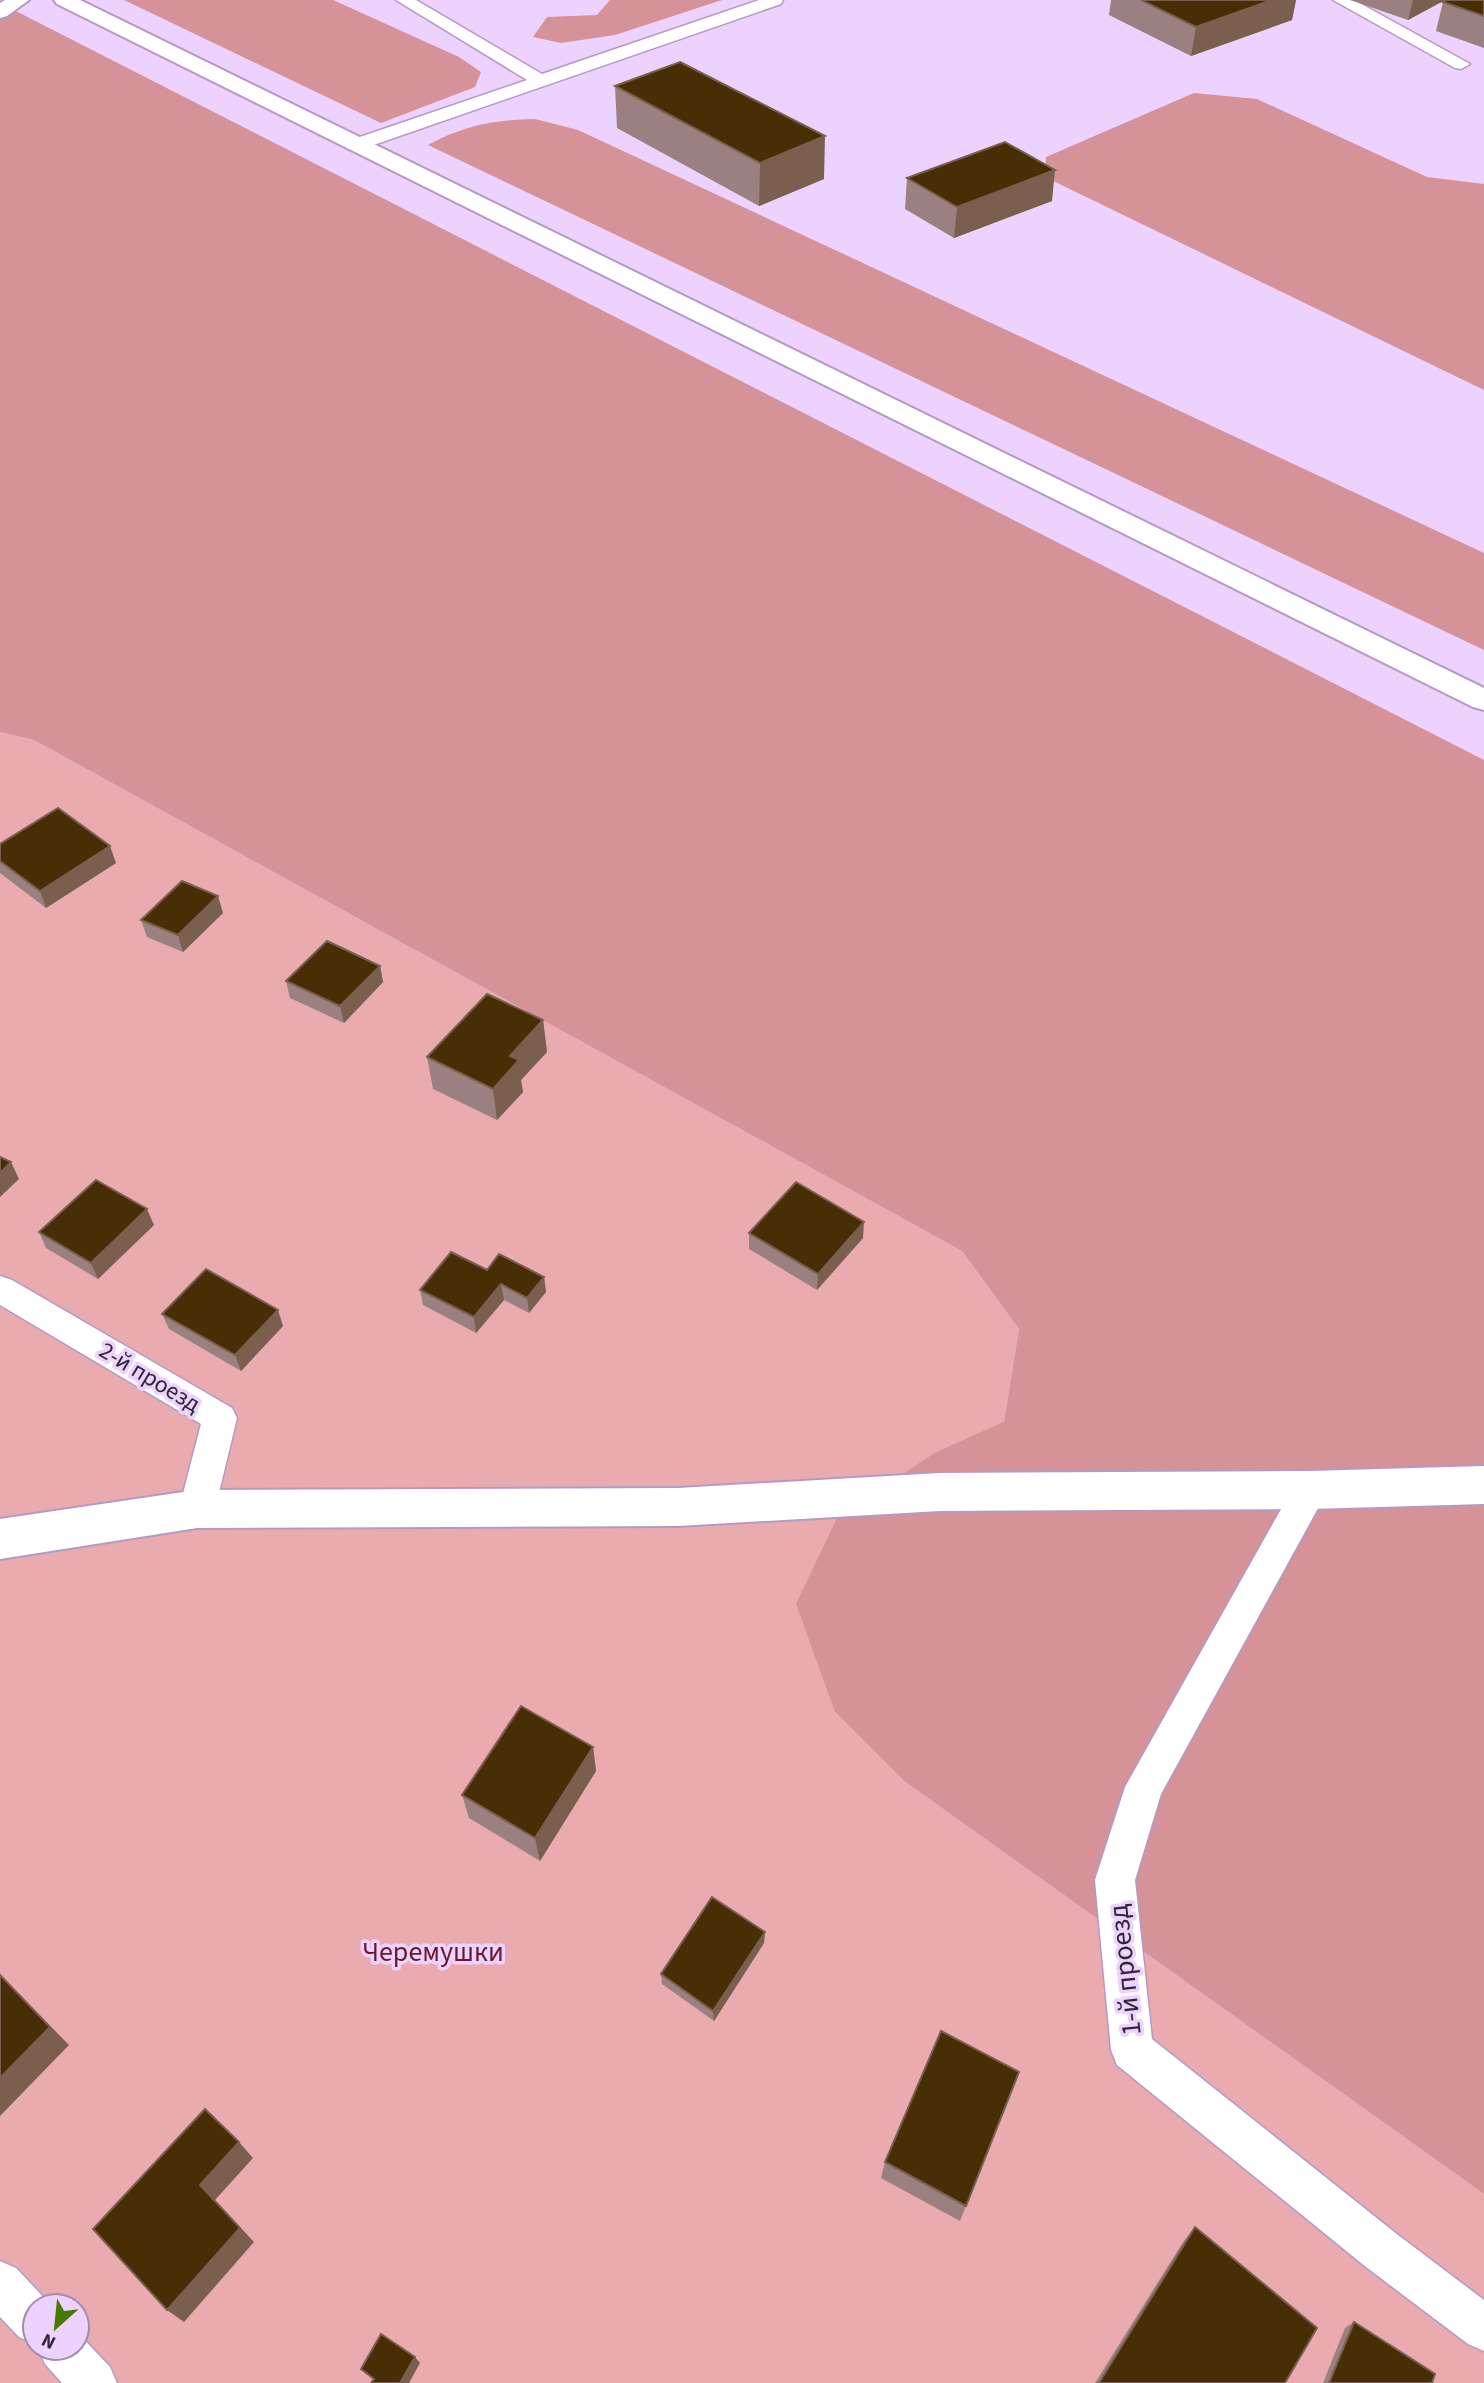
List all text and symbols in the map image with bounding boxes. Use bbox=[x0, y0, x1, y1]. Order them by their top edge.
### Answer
street label: 2-й проезд bbox=[92, 1333, 207, 1422]
street label: 1-й проезд bbox=[1098, 1902, 1152, 2038]
park label: Черемушки bbox=[362, 1932, 504, 1972]
north arrow bbox=[21, 2292, 91, 2362]
text: N bbox=[37, 2326, 61, 2356]

